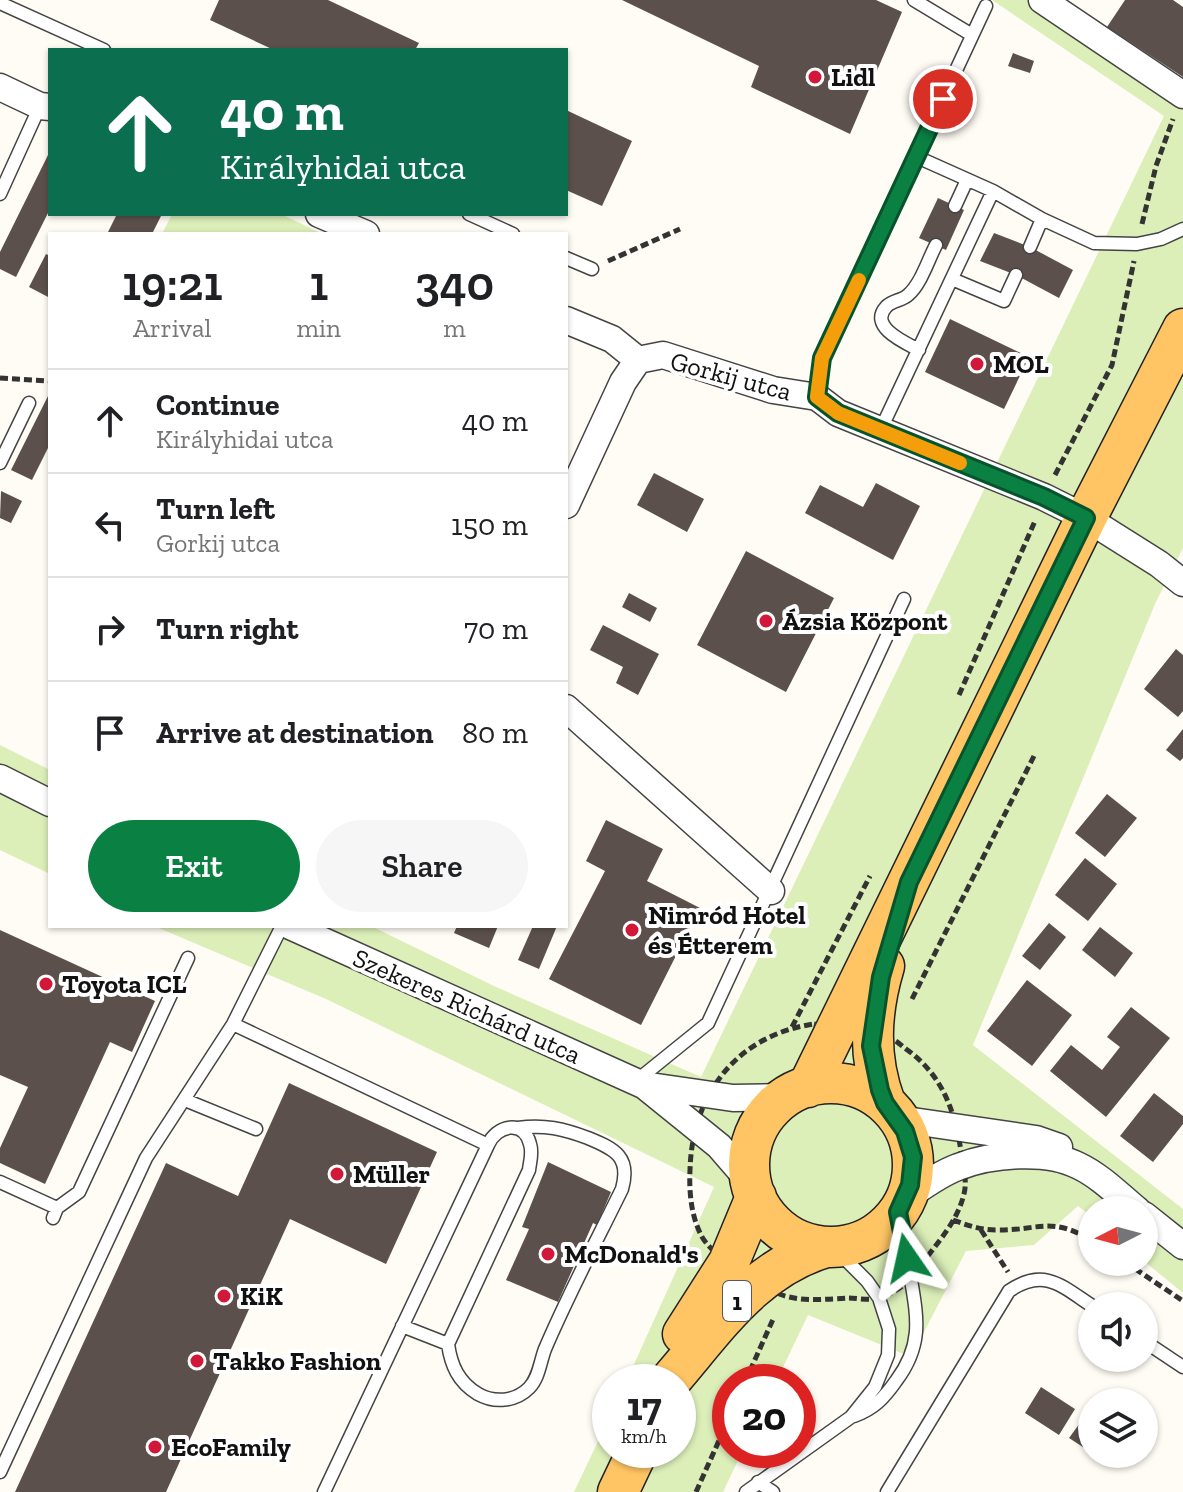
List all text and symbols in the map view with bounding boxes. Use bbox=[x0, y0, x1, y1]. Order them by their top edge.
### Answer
place label: Lidl bbox=[831, 61, 876, 93]
pin bbox=[909, 65, 977, 133]
marker: Lidl bbox=[806, 68, 824, 86]
text: 40 m bbox=[220, 77, 344, 144]
icon: arrive bbox=[921, 77, 965, 121]
icon: ahead bbox=[88, 80, 192, 184]
text: Királyhidai utca bbox=[220, 145, 466, 188]
text: 19:21 bbox=[122, 255, 223, 312]
text: 1 bbox=[309, 255, 328, 312]
text: 340 bbox=[415, 255, 494, 312]
text: Arrival bbox=[133, 312, 211, 344]
text: min bbox=[296, 312, 341, 344]
text: m bbox=[443, 312, 466, 344]
street label: Gorkij utca bbox=[667, 344, 796, 408]
place label: MOL bbox=[993, 348, 1049, 380]
marker: MOL bbox=[968, 355, 986, 373]
text: Continue bbox=[156, 387, 280, 423]
icon: ahead bbox=[88, 399, 132, 443]
text: 40 m bbox=[462, 403, 528, 439]
text: Királyhidai utca bbox=[156, 423, 334, 455]
text: Turn left bbox=[156, 491, 275, 527]
icon: left bbox=[88, 503, 132, 547]
text: 150 m bbox=[451, 507, 528, 543]
text: Gorkij utca bbox=[156, 527, 280, 559]
place label: Ázsia Központ bbox=[782, 605, 948, 637]
icon: right bbox=[88, 607, 132, 651]
text: Turn right bbox=[156, 611, 298, 647]
text: 70 m bbox=[464, 611, 528, 647]
marker: Ázsia Központ bbox=[757, 612, 775, 630]
icon: arrive bbox=[88, 711, 132, 755]
text: Arrive at destination bbox=[156, 715, 433, 751]
text: 80 m bbox=[462, 715, 528, 751]
button: Exit bbox=[88, 820, 300, 912]
button: Share bbox=[316, 820, 528, 912]
place label: Nimród Hotel és Étterem bbox=[648, 899, 806, 961]
marker: Nimród Hotel és Étterem bbox=[623, 921, 641, 939]
street label: Szekeres Richárd utca bbox=[348, 941, 586, 1071]
place label: Toyota ICL bbox=[62, 968, 187, 1000]
marker: Toyota ICL bbox=[37, 975, 55, 993]
place label: Müller bbox=[353, 1158, 430, 1190]
marker: Müller bbox=[328, 1165, 346, 1183]
north arrow bbox=[1078, 1196, 1158, 1276]
map controls bbox=[1078, 1196, 1158, 1468]
position arrow bbox=[865, 1216, 949, 1300]
place label: McDonald's bbox=[564, 1238, 699, 1270]
marker: McDonald's bbox=[539, 1245, 557, 1263]
place label: KiK bbox=[240, 1280, 283, 1312]
road number: 1 bbox=[723, 1281, 751, 1321]
marker: KiK bbox=[215, 1287, 233, 1305]
button: sound bbox=[1078, 1292, 1158, 1372]
place label: Takko Fashion bbox=[213, 1345, 382, 1377]
marker: Takko Fashion bbox=[188, 1352, 206, 1370]
speed limit sign: 20 bbox=[712, 1364, 816, 1468]
text: 17 bbox=[626, 1382, 662, 1430]
button: layers bbox=[1078, 1388, 1158, 1468]
text: km/h bbox=[621, 1424, 667, 1448]
place label: EcoFamily bbox=[171, 1431, 291, 1463]
marker: EcoFamily bbox=[146, 1438, 164, 1456]

